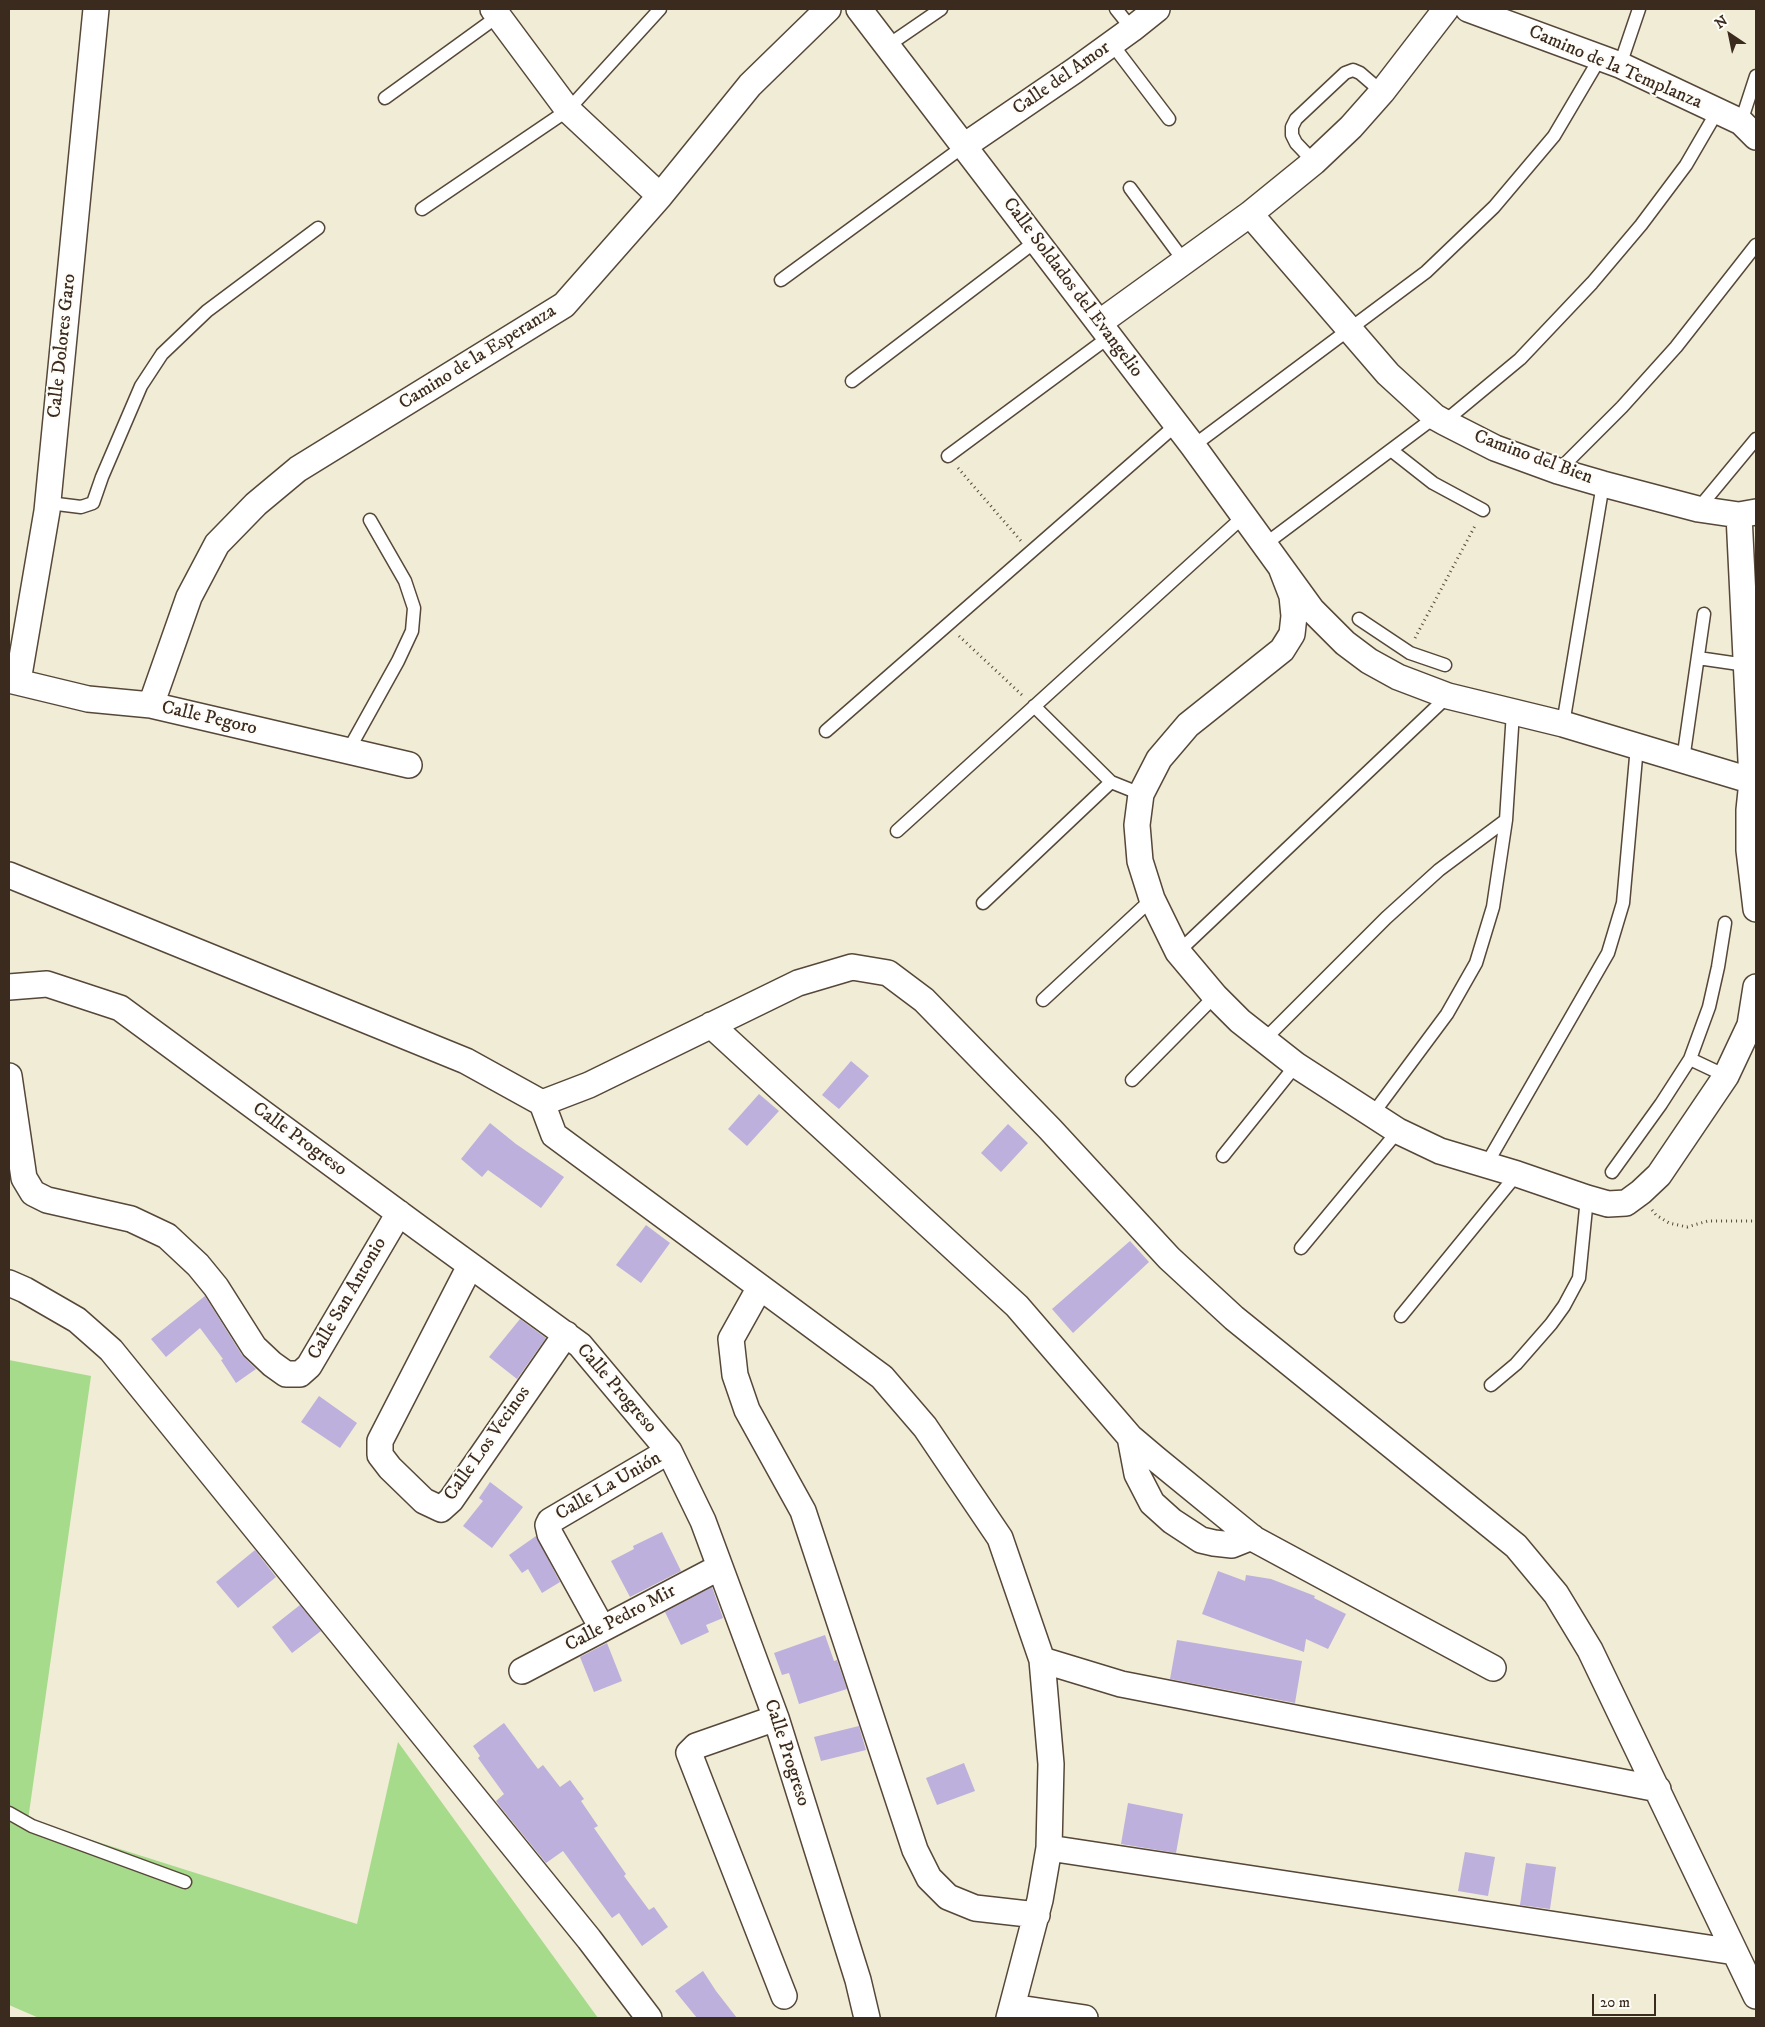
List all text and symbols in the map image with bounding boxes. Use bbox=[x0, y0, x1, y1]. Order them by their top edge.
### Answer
north arrow bbox=[1705, 10, 1755, 60]
text: N bbox=[1712, 12, 1731, 33]
street label: Camino de la Templanza bbox=[1525, 21, 1705, 115]
street label: Calle del Amor bbox=[1009, 37, 1115, 121]
street label: Calle Soldados del Evangelio bbox=[997, 194, 1147, 382]
street label: Calle Dolores Garo bbox=[44, 273, 82, 419]
street label: Camino de la Esperanza bbox=[395, 300, 561, 416]
street label: Camino del Bien bbox=[1470, 426, 1596, 490]
street label: Calle Pegoro bbox=[159, 697, 259, 741]
street label: Calle Progreso bbox=[247, 1098, 351, 1182]
street label: Calle San Antonio bbox=[304, 1234, 392, 1364]
street label: Calle Progreso bbox=[571, 1340, 661, 1438]
street label: Calle Los Vecinos bbox=[440, 1382, 536, 1506]
street label: Calle La Unión bbox=[552, 1448, 666, 1526]
street label: Calle Pedro Mir bbox=[562, 1580, 680, 1658]
street label: Calle Progreso bbox=[758, 1697, 814, 1809]
scale bar bbox=[1595, 1984, 1659, 2016]
text: 20 m bbox=[1600, 1993, 1630, 2012]

